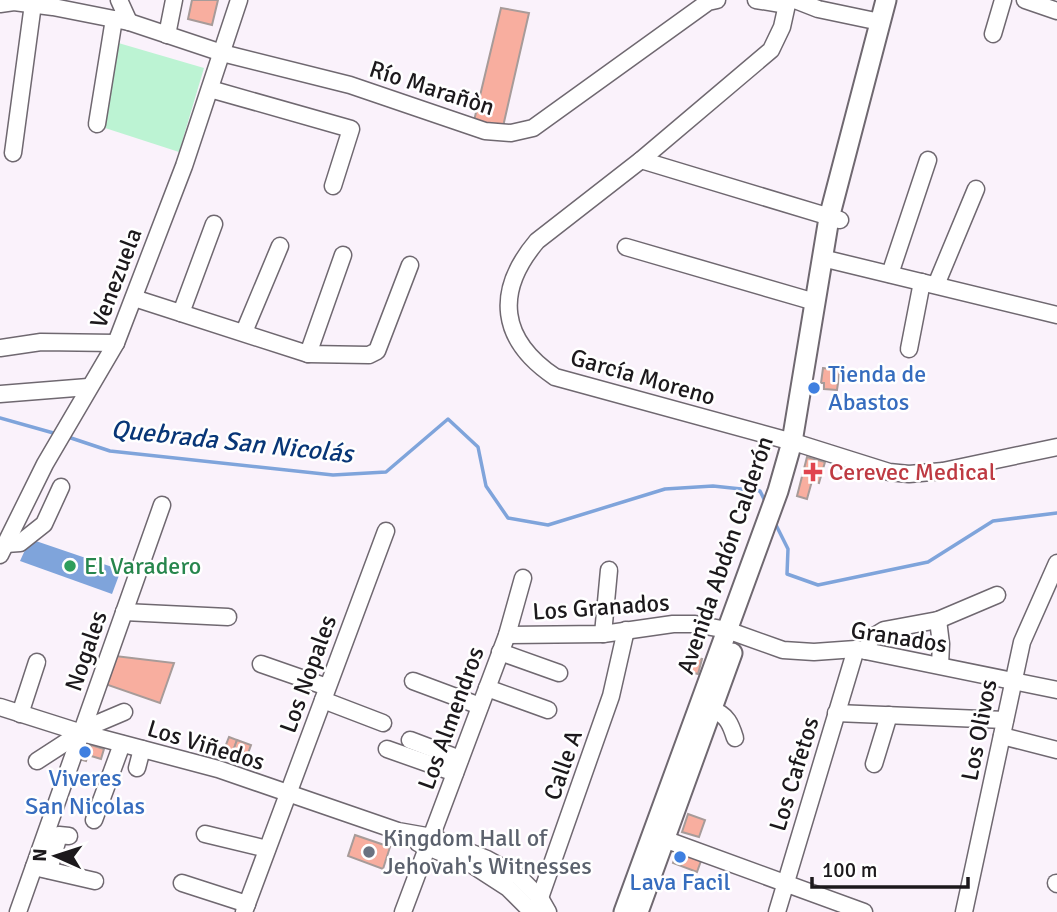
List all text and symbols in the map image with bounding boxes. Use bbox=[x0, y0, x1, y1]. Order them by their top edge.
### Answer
street label: Río Marañòn bbox=[366, 54, 498, 122]
street label: Venezuela bbox=[83, 224, 149, 332]
street label: García Moreno bbox=[567, 342, 719, 412]
place label: Tienda de Abastos bbox=[828, 359, 926, 417]
marker: Tienda de Abastos bbox=[806, 380, 822, 396]
water label: Quebrada San Nicolás bbox=[109, 413, 357, 471]
street label: Avenida Abdón Calderón bbox=[670, 432, 780, 678]
place label: Cerevec Medical bbox=[829, 457, 996, 487]
marker: Cerevec Medical bbox=[803, 462, 823, 482]
place label: El Varadero bbox=[84, 551, 201, 581]
marker: El Varadero bbox=[62, 558, 78, 574]
street label: Los Granados bbox=[531, 587, 671, 627]
street label: Nogales bbox=[58, 607, 114, 695]
street label: Los Nopales bbox=[273, 611, 343, 737]
street label: Granados bbox=[849, 615, 949, 659]
street label: Los Almendros bbox=[411, 642, 491, 794]
street label: Los Olivos bbox=[954, 677, 1004, 783]
street label: Los Viñedos bbox=[144, 713, 268, 777]
street label: Los Cafetos bbox=[762, 713, 826, 835]
street label: Calle A bbox=[537, 726, 589, 804]
marker: Viveres San Nicolas bbox=[77, 744, 93, 760]
place label: Viveres San Nicolas bbox=[25, 763, 145, 821]
north arrow bbox=[21, 821, 91, 891]
place label: Kingdom Hall of Jehovah's Witnesses bbox=[383, 823, 592, 881]
marker: Kingdom Hall of Jehovah's Witnesses bbox=[361, 844, 377, 860]
scale bar bbox=[812, 846, 968, 890]
text: N bbox=[28, 848, 52, 862]
marker: Lava Facil bbox=[672, 849, 688, 865]
text: 100 m bbox=[822, 857, 877, 883]
place label: Lava Facil bbox=[629, 867, 731, 897]

